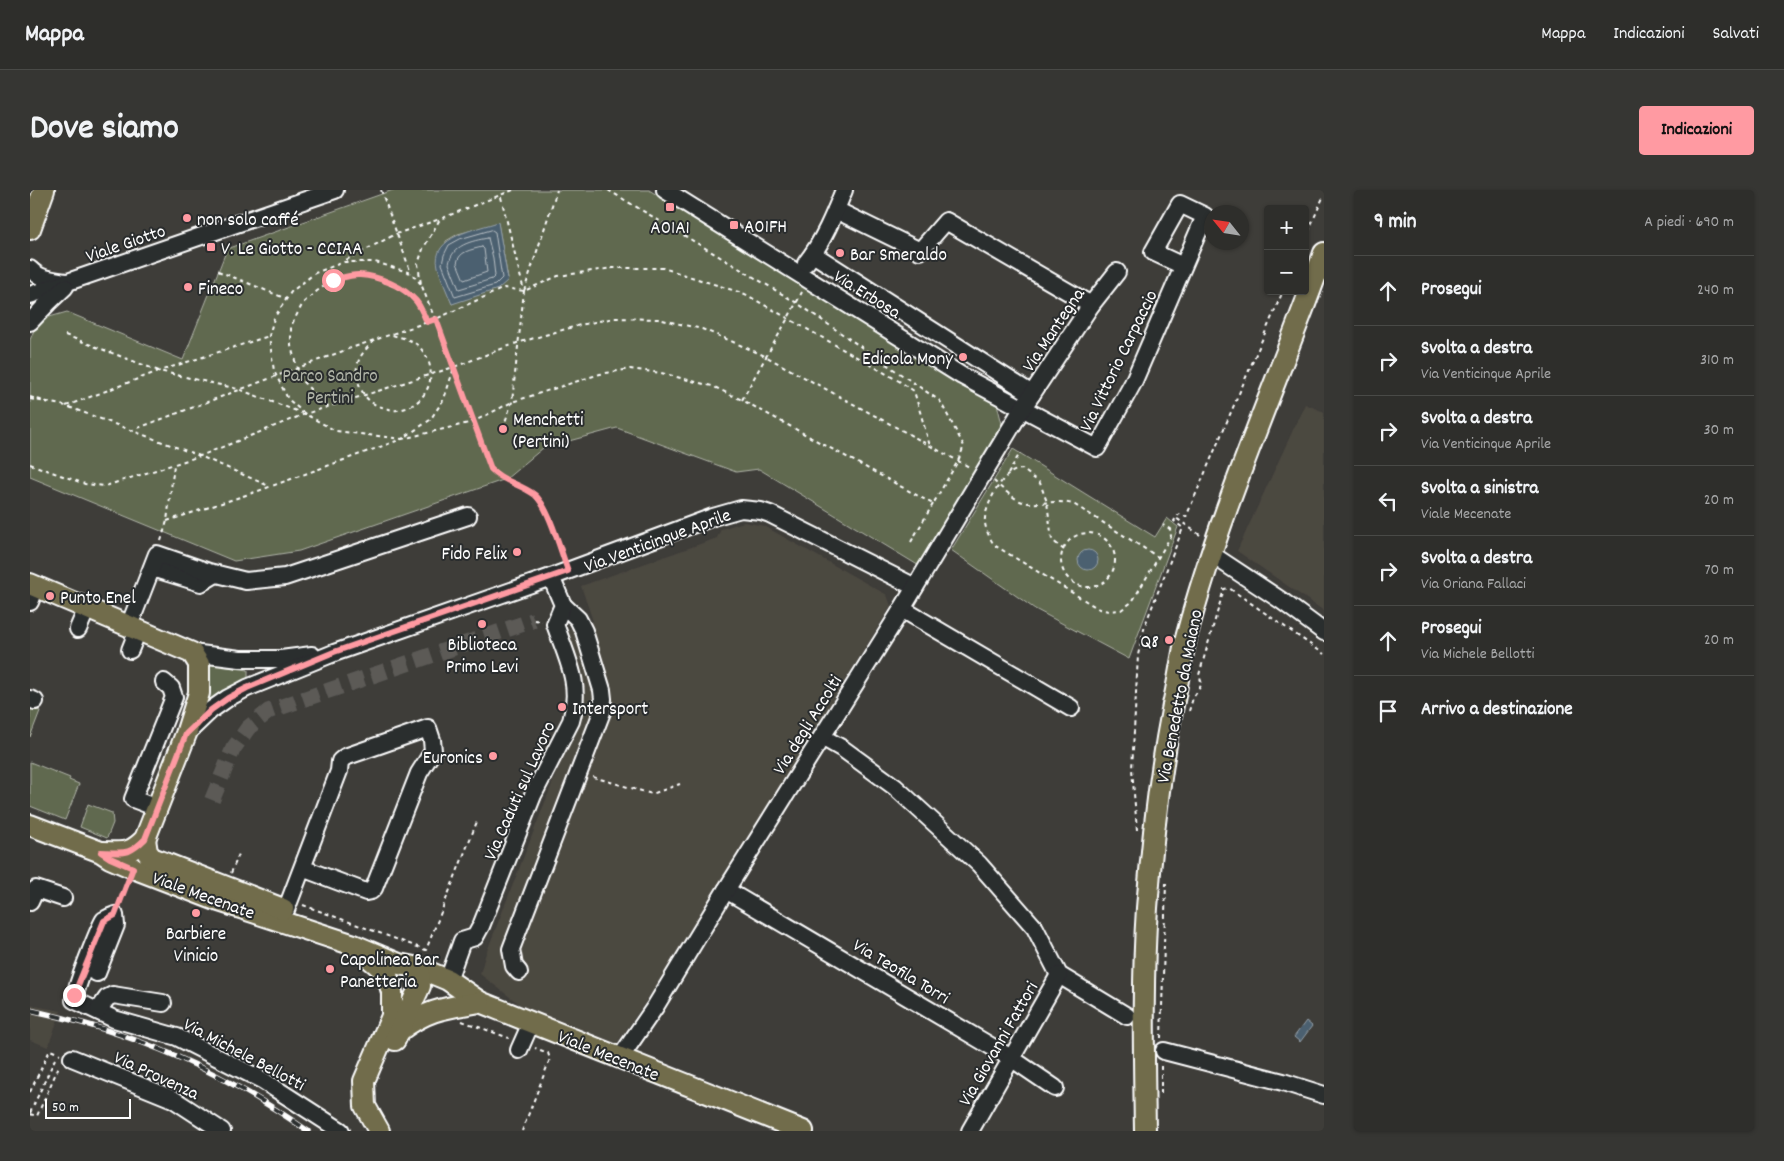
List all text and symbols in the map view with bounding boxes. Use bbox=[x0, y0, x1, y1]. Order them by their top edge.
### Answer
text: Mappa bbox=[25, 18, 84, 52]
text: Mappa bbox=[1541, 22, 1585, 47]
text: Indicazioni bbox=[1613, 22, 1684, 47]
text: Salvati bbox=[1712, 22, 1759, 47]
text: Dove siamo bbox=[30, 105, 179, 155]
button: Indicazioni bbox=[1639, 106, 1754, 155]
marker: A01A1 bbox=[664, 201, 676, 213]
north arrow bbox=[1204, 205, 1249, 250]
map controls bbox=[1264, 205, 1309, 295]
button: + bbox=[1264, 205, 1309, 250]
place label: non solo caffé bbox=[197, 208, 299, 235]
text: 9 min bbox=[1374, 208, 1416, 238]
text: A piedi · 690 m bbox=[1644, 211, 1734, 234]
marker: non solo caffé bbox=[181, 212, 193, 224]
place label: A01FH bbox=[744, 215, 787, 242]
place label: A01A1 bbox=[650, 216, 690, 243]
street label: Viale Giotto bbox=[83, 219, 170, 272]
marker: A01FH bbox=[728, 219, 740, 231]
place label: V. Le Giotto - CCIAA bbox=[221, 237, 363, 264]
marker: V. Le Giotto - CCIAA bbox=[205, 241, 217, 253]
place label: Bar Smeraldo bbox=[850, 243, 947, 270]
marker: Bar Smeraldo bbox=[834, 247, 846, 259]
button: − bbox=[1264, 250, 1309, 295]
street label: Via Erbosa bbox=[827, 265, 906, 328]
route start bbox=[322, 269, 345, 292]
place label: Fineco bbox=[198, 277, 243, 304]
icon: ahead bbox=[1374, 277, 1402, 305]
text: Prosegui bbox=[1421, 277, 1481, 304]
text: 240 m bbox=[1697, 279, 1734, 302]
marker: Fineco bbox=[182, 281, 194, 293]
street label: Via Mantegna bbox=[1017, 283, 1094, 378]
street label: Via Vittorio Carpaccio bbox=[1074, 286, 1166, 437]
text: Svolta a destra bbox=[1421, 336, 1532, 363]
place label: Edicola Mony bbox=[862, 347, 953, 374]
icon: right bbox=[1374, 347, 1402, 375]
text: 310 m bbox=[1700, 349, 1734, 372]
marker: Edicola Mony bbox=[957, 351, 969, 363]
text: Via Venticinque Aprile bbox=[1421, 363, 1551, 386]
park label: Parco Sandro Pertini bbox=[282, 364, 378, 413]
text: Svolta a destra bbox=[1421, 406, 1532, 433]
place label: Menchetti (Pertini) bbox=[513, 408, 584, 457]
icon: right bbox=[1374, 417, 1402, 445]
text: 30 m bbox=[1704, 419, 1734, 442]
marker: Menchetti (Pertini) bbox=[497, 423, 509, 435]
text: Via Venticinque Aprile bbox=[1421, 433, 1551, 456]
text: Svolta a sinistra bbox=[1421, 476, 1539, 503]
icon: left bbox=[1374, 487, 1402, 515]
text: 20 m bbox=[1704, 489, 1734, 512]
street label: Via Venticinque Aprile bbox=[581, 503, 735, 581]
text: Viale Mecenate bbox=[1421, 503, 1511, 526]
place label: Fido Felix bbox=[441, 542, 507, 569]
marker: Fido Felix bbox=[511, 546, 523, 558]
text: Svolta a destra bbox=[1421, 546, 1532, 573]
icon: right bbox=[1374, 557, 1402, 585]
text: 70 m bbox=[1704, 559, 1734, 582]
text: Via Oriana Fallaci bbox=[1421, 573, 1526, 596]
place label: Punto Enel bbox=[60, 586, 136, 613]
marker: Punto Enel bbox=[44, 590, 56, 602]
street label: Via Benedetto da Maiano bbox=[1151, 608, 1212, 786]
text: Prosegui bbox=[1421, 616, 1481, 643]
marker: Biblioteca Primo Levi bbox=[476, 618, 488, 630]
icon: ahead bbox=[1374, 627, 1402, 655]
text: 20 m bbox=[1704, 629, 1734, 652]
place label: Q8 bbox=[1140, 630, 1159, 657]
place label: Biblioteca Primo Levi bbox=[446, 633, 519, 682]
marker: Q8 bbox=[1163, 634, 1175, 646]
text: Via Michele Bellotti bbox=[1421, 643, 1535, 666]
street label: Via degli Accolti bbox=[768, 670, 851, 781]
place label: Intersport bbox=[572, 697, 648, 724]
icon: arrive bbox=[1374, 697, 1402, 725]
text: Arrivo a destinazione bbox=[1421, 697, 1573, 724]
marker: Intersport bbox=[556, 701, 568, 713]
street label: Via Caduti sul Lavoro bbox=[478, 718, 564, 865]
place label: Euronics bbox=[423, 746, 483, 773]
marker: Euronics bbox=[487, 750, 499, 762]
street label: Viale Mecenate bbox=[148, 866, 258, 928]
marker: Barbiere Vinicio bbox=[190, 907, 202, 919]
place label: Barbiere Vinicio bbox=[166, 922, 226, 971]
street label: Via Teofila Torri bbox=[847, 933, 954, 1013]
place label: Capolinea Bar Panetteria bbox=[340, 948, 439, 997]
marker: Capolinea Bar Panetteria bbox=[324, 963, 336, 975]
street label: Via Giovanni Fattori bbox=[953, 977, 1047, 1112]
route end bbox=[63, 984, 86, 1007]
street label: Via Michele Bellotti bbox=[178, 1013, 310, 1100]
street label: Viale Mecenate bbox=[553, 1025, 662, 1090]
street label: Via Provenza bbox=[108, 1046, 204, 1109]
scale bar bbox=[45, 1096, 131, 1119]
text: 50 m bbox=[52, 1098, 79, 1118]

